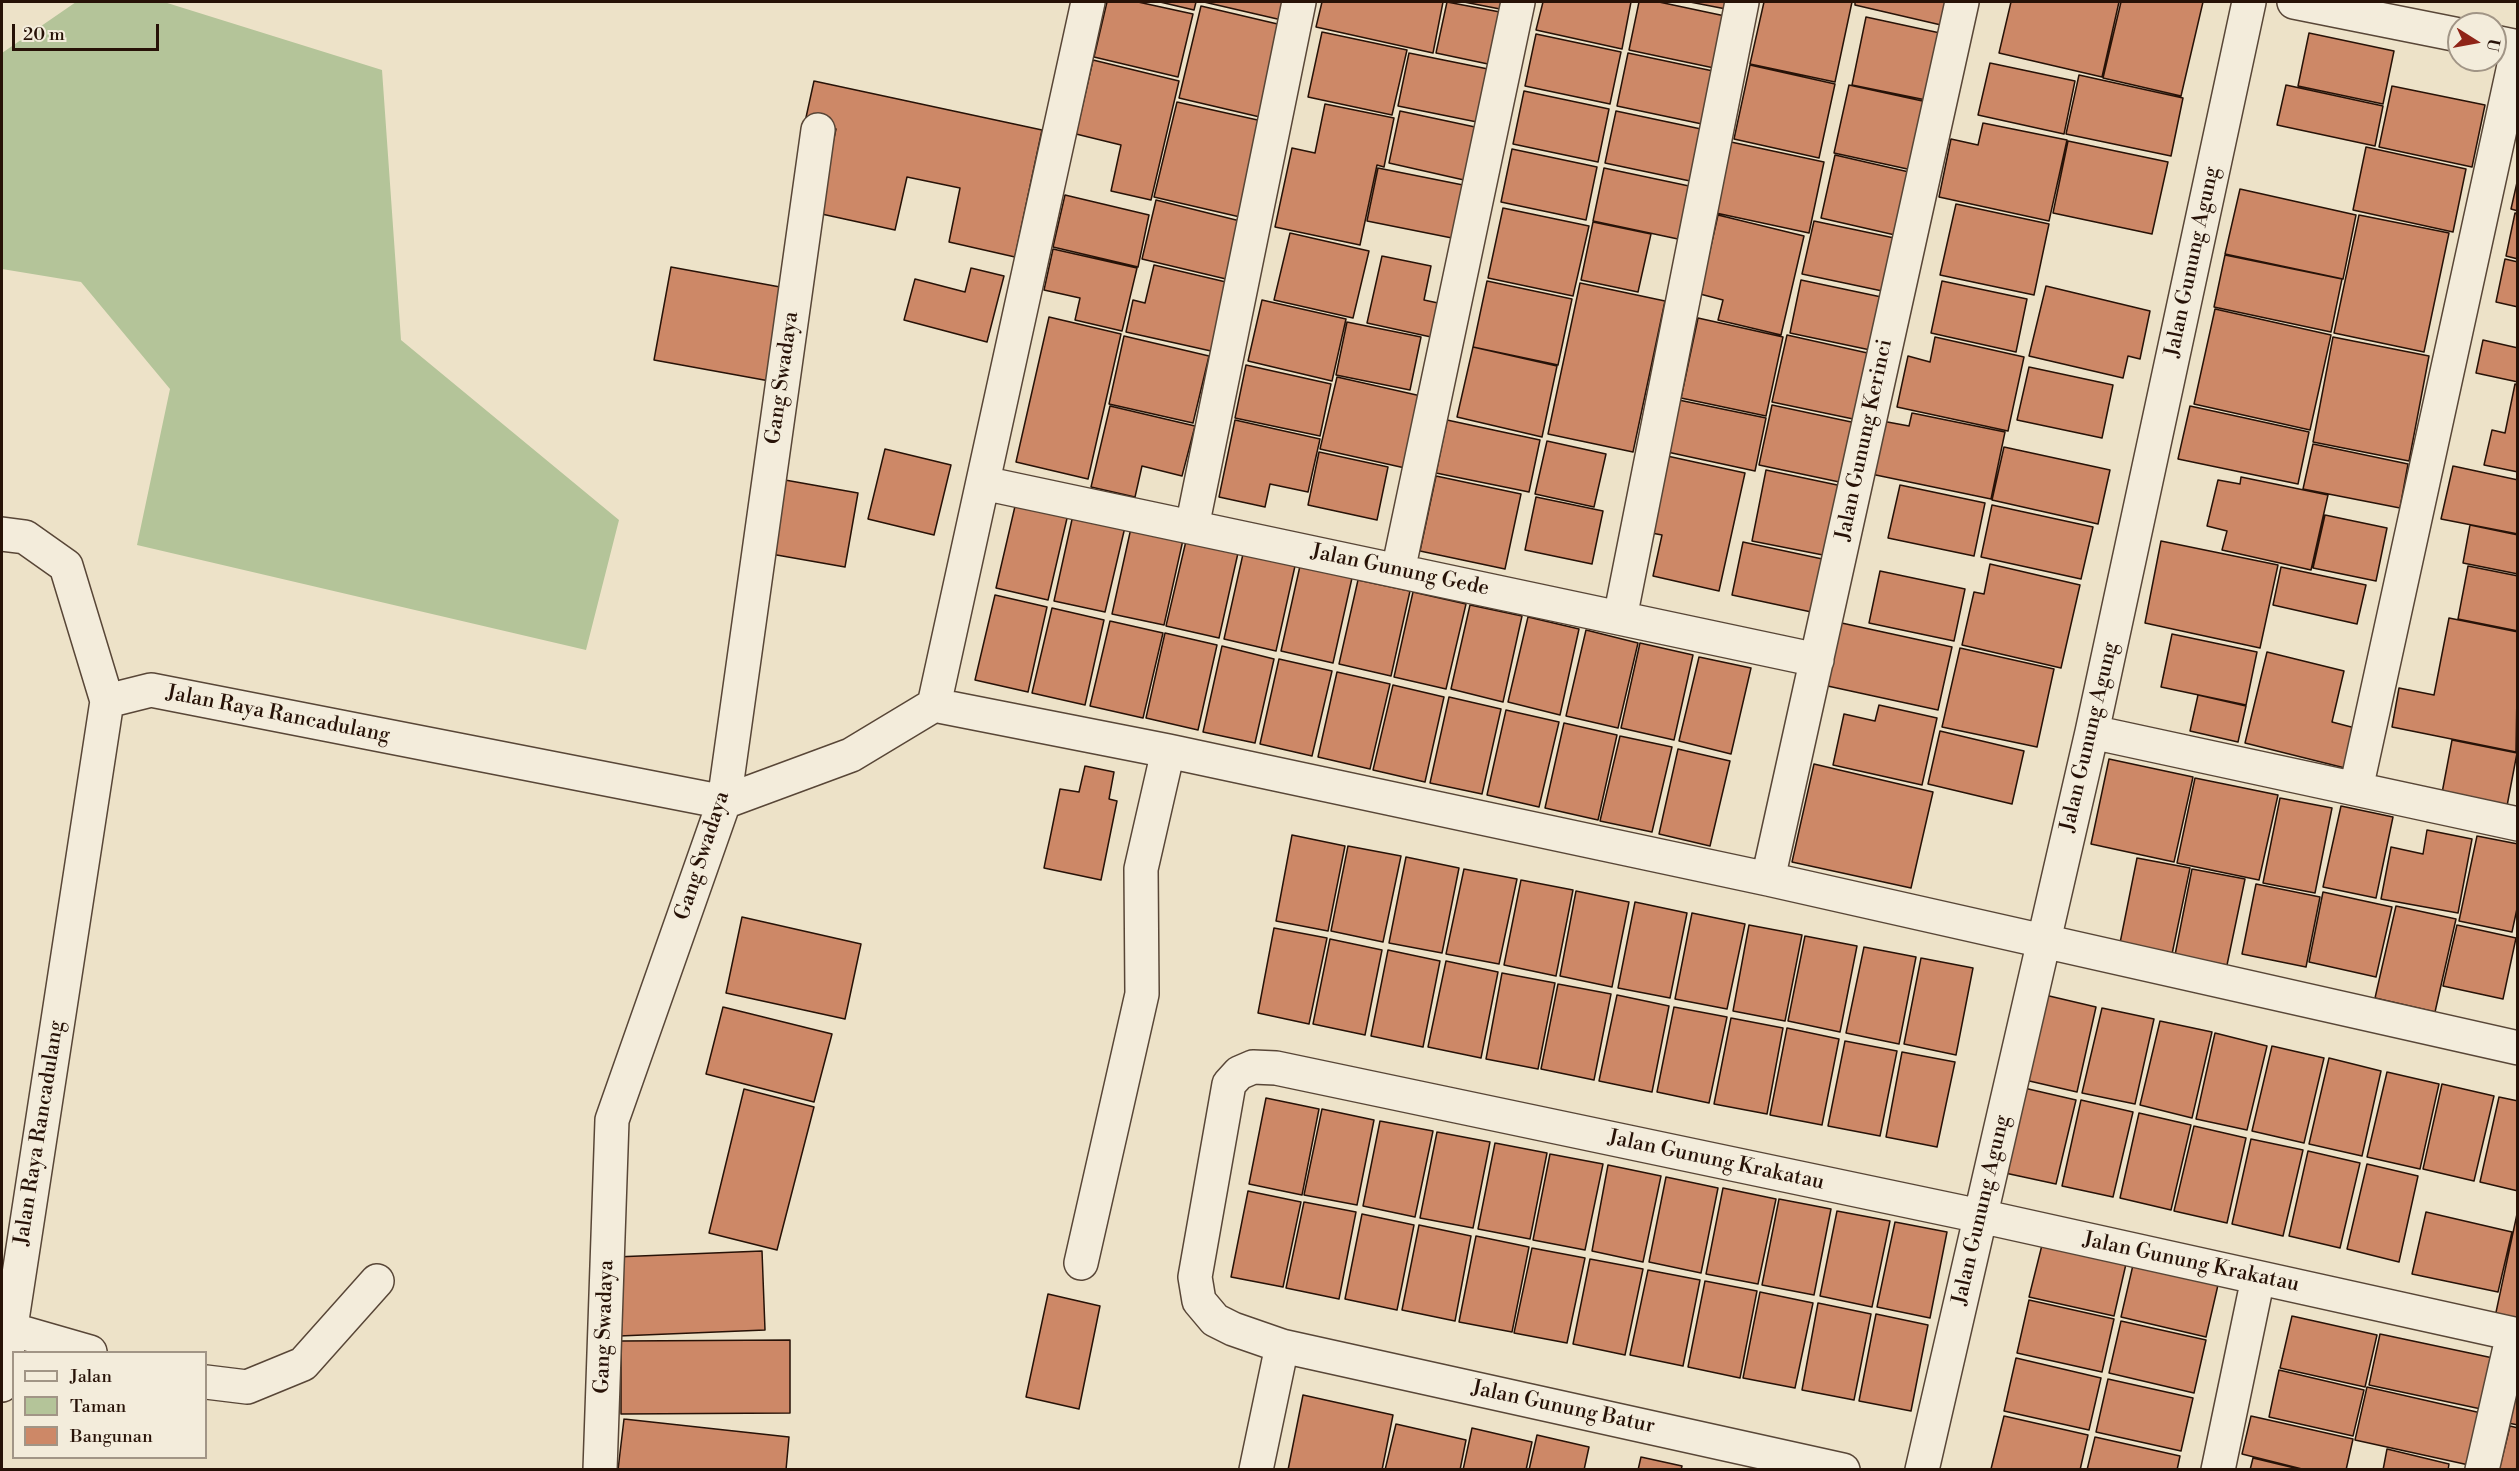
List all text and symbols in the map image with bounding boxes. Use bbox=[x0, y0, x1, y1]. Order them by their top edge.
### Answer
scale bar bbox=[15, 12, 162, 50]
north arrow bbox=[2447, 12, 2507, 72]
text: 20 m bbox=[23, 23, 65, 46]
text: U bbox=[2482, 37, 2504, 53]
street label: Jalan Gunung Agung bbox=[2160, 164, 2226, 360]
street label: Gang Swadaya bbox=[761, 310, 805, 446]
street label: Jalan Gunung Kerinci bbox=[1831, 337, 1899, 543]
street label: Jalan Gunung Gede bbox=[1309, 540, 1491, 602]
street label: Jalan Gunung Agung bbox=[2056, 640, 2124, 834]
street label: Jalan Raya Rancadulang bbox=[164, 681, 392, 749]
street label: Gang Swadaya bbox=[670, 788, 736, 924]
street label: Jalan Raya Rancadulang bbox=[10, 1019, 70, 1247]
street label: Jalan Gunung Agung bbox=[1948, 1113, 2016, 1307]
street label: Jalan Gunung Krakatau bbox=[1606, 1126, 1826, 1196]
street label: Jalan Gunung Krakatau bbox=[2081, 1228, 2301, 1298]
street label: Gang Swadaya bbox=[590, 1260, 620, 1394]
legend bbox=[12, 1351, 207, 1459]
text: Jalan bbox=[70, 1365, 112, 1388]
street label: Jalan Gunung Batur bbox=[1469, 1376, 1657, 1440]
text: Taman bbox=[70, 1395, 126, 1418]
text: Bangunan bbox=[70, 1425, 153, 1448]

